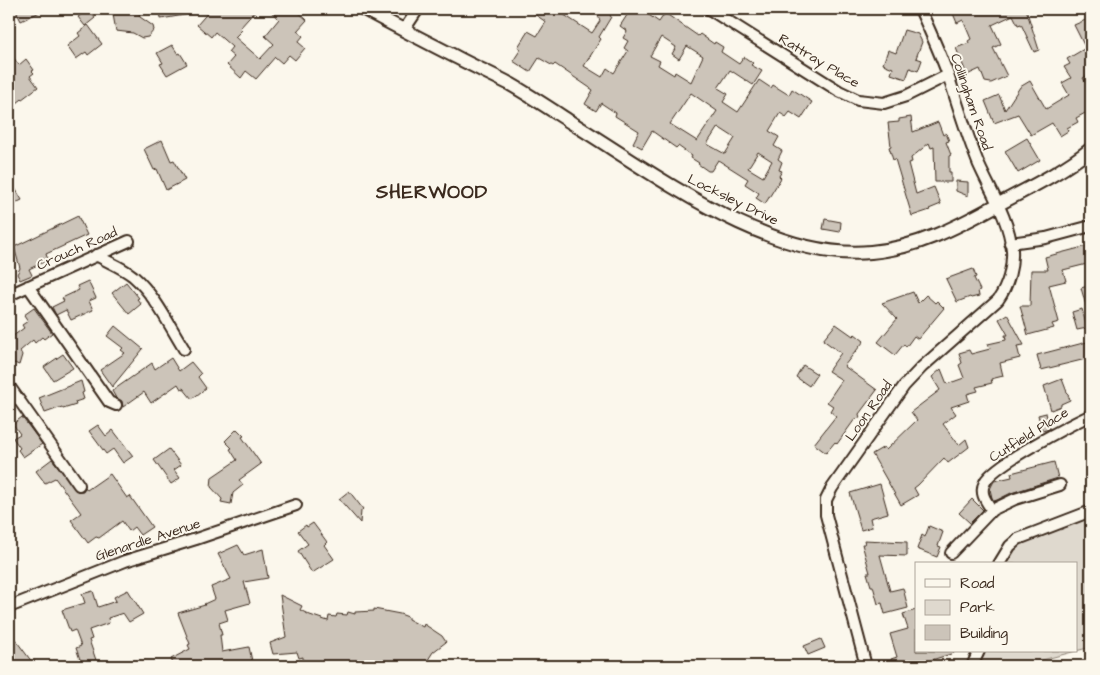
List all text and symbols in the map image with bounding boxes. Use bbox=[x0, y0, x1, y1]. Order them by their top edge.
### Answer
street label: Rattray Place bbox=[775, 29, 864, 93]
street label: Collingham Road bbox=[945, 51, 997, 153]
street label: Locksley Drive bbox=[684, 169, 782, 231]
district label: SHERWOOD bbox=[375, 179, 488, 206]
street label: Crouch Road bbox=[34, 222, 120, 276]
street label: Loon Road bbox=[841, 377, 897, 445]
street label: Cutfield Place bbox=[985, 402, 1073, 467]
street label: Glenardle Avenue bbox=[93, 513, 203, 566]
legend bbox=[915, 562, 1078, 652]
text: Road bbox=[960, 573, 995, 594]
text: Park bbox=[960, 597, 995, 618]
text: Building bbox=[960, 623, 1008, 645]

